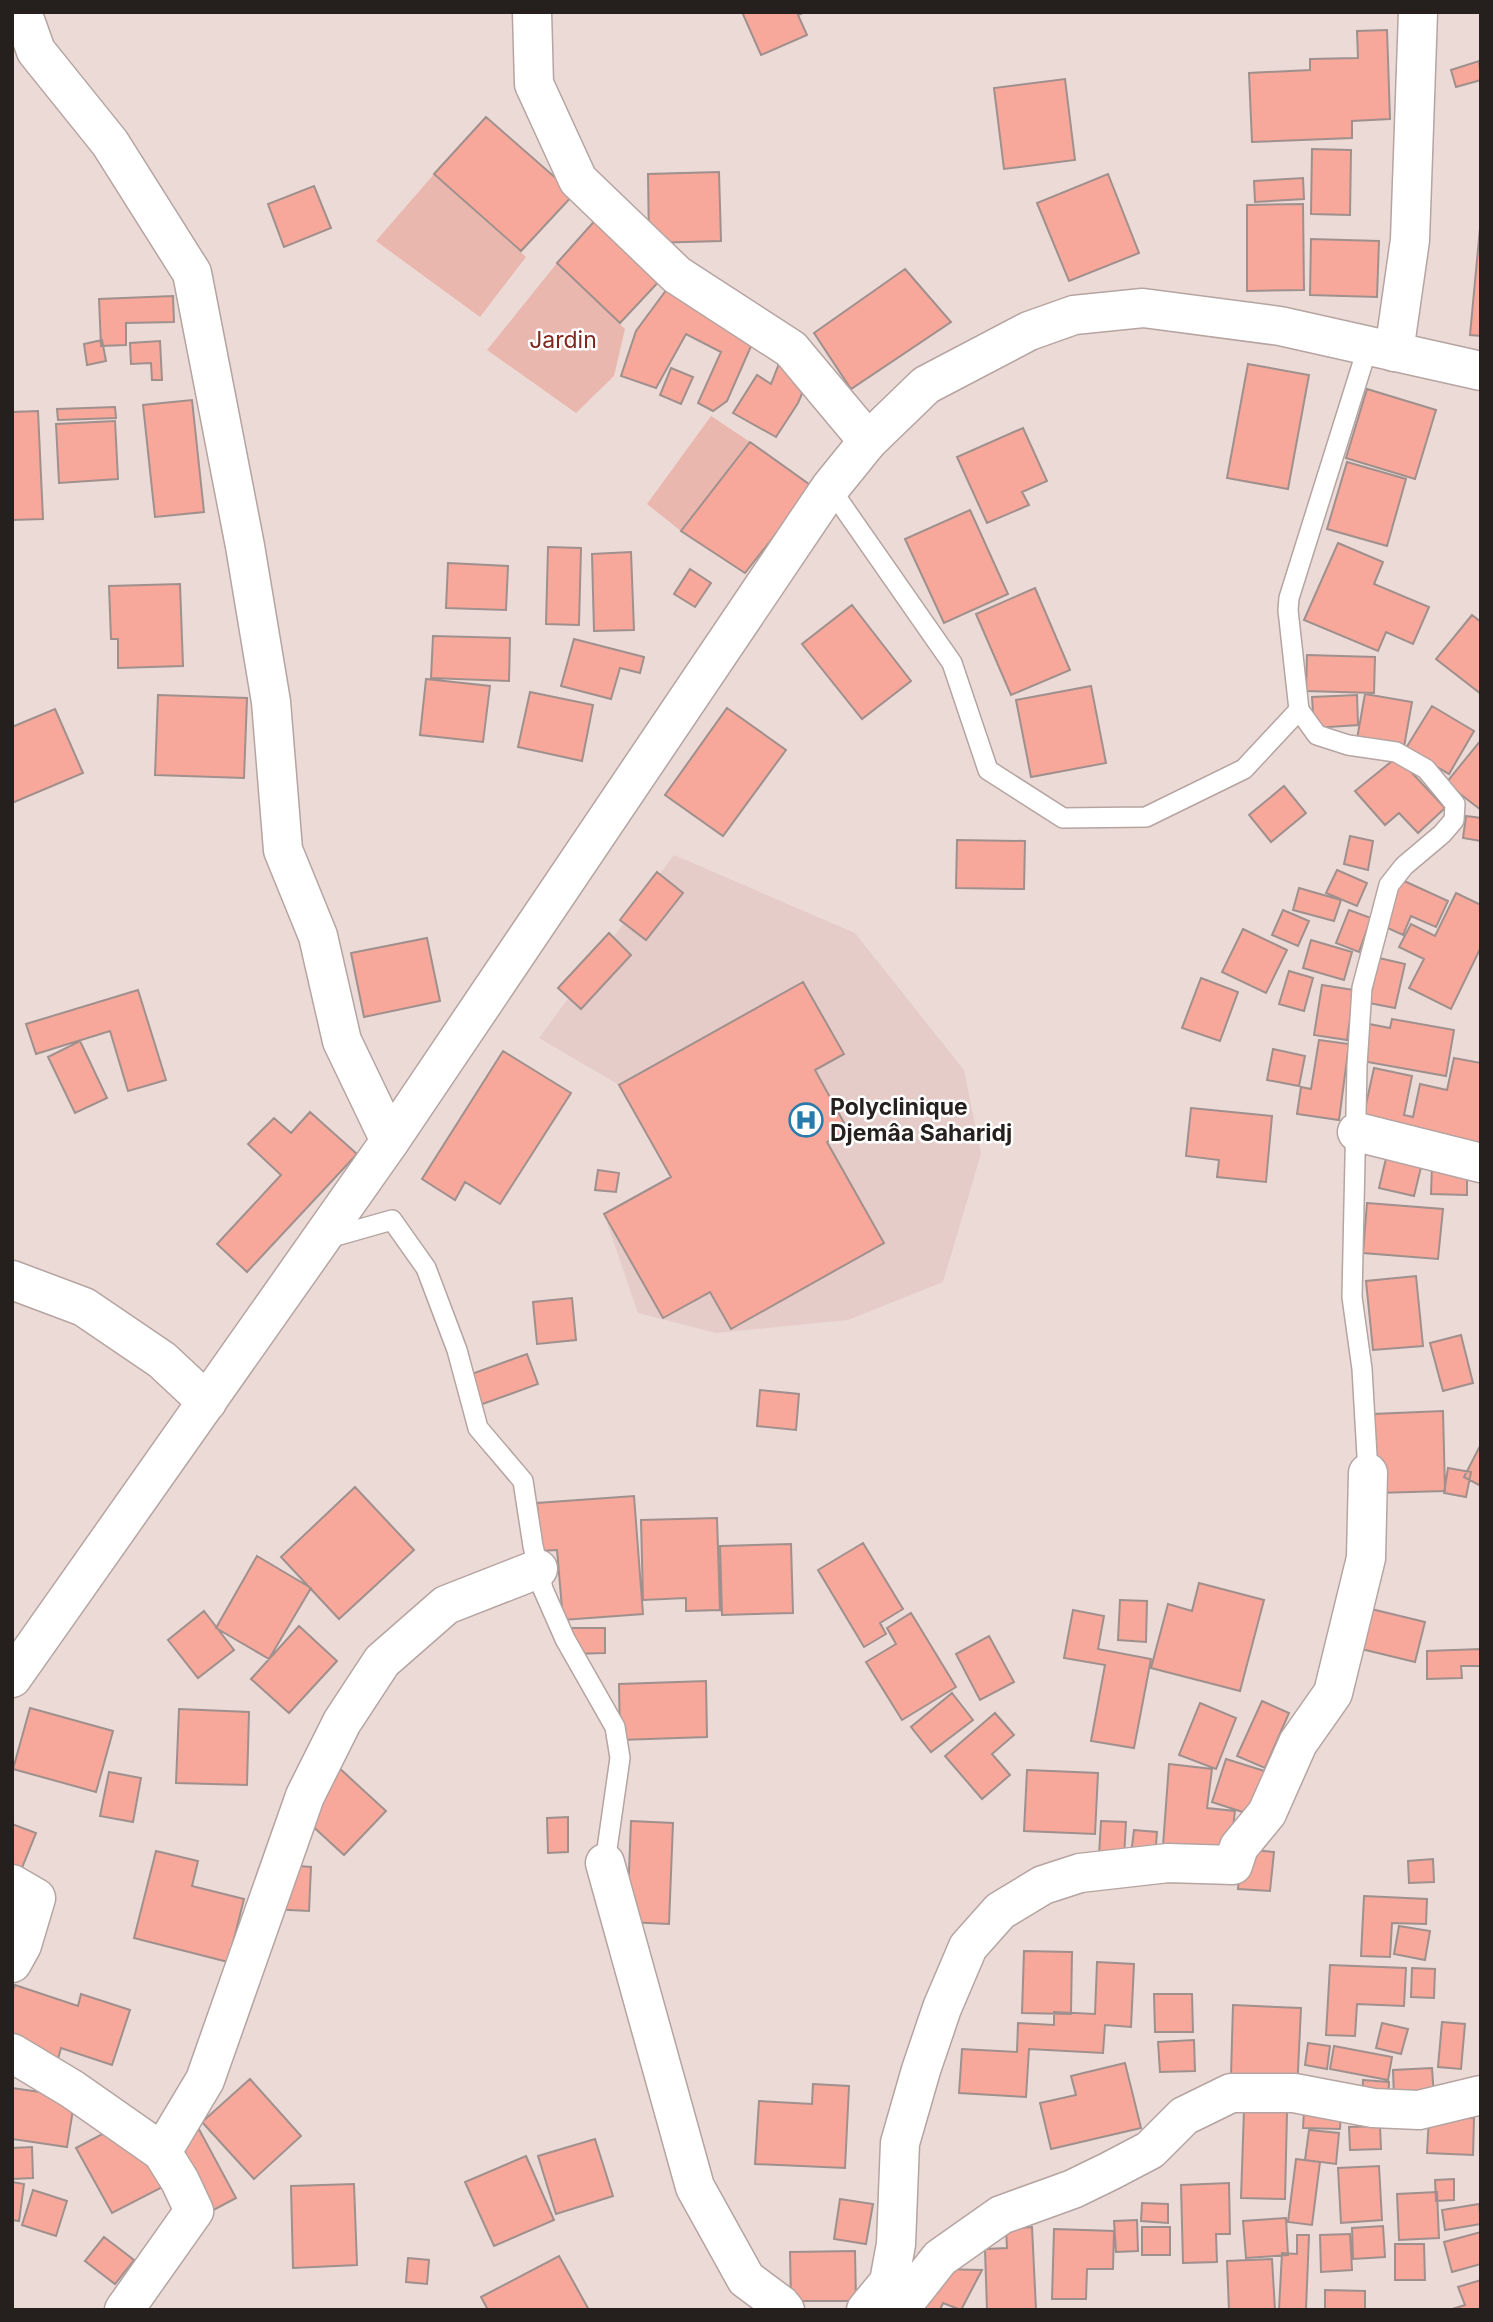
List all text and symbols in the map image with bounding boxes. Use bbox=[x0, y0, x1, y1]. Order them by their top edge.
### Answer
park label: Jardin bbox=[529, 326, 597, 354]
place label: Polyclinique Djemâa Saharidj bbox=[830, 1093, 1012, 1147]
hospital icon: Polyclinique Djemâa Saharidj bbox=[787, 1101, 825, 1139]

